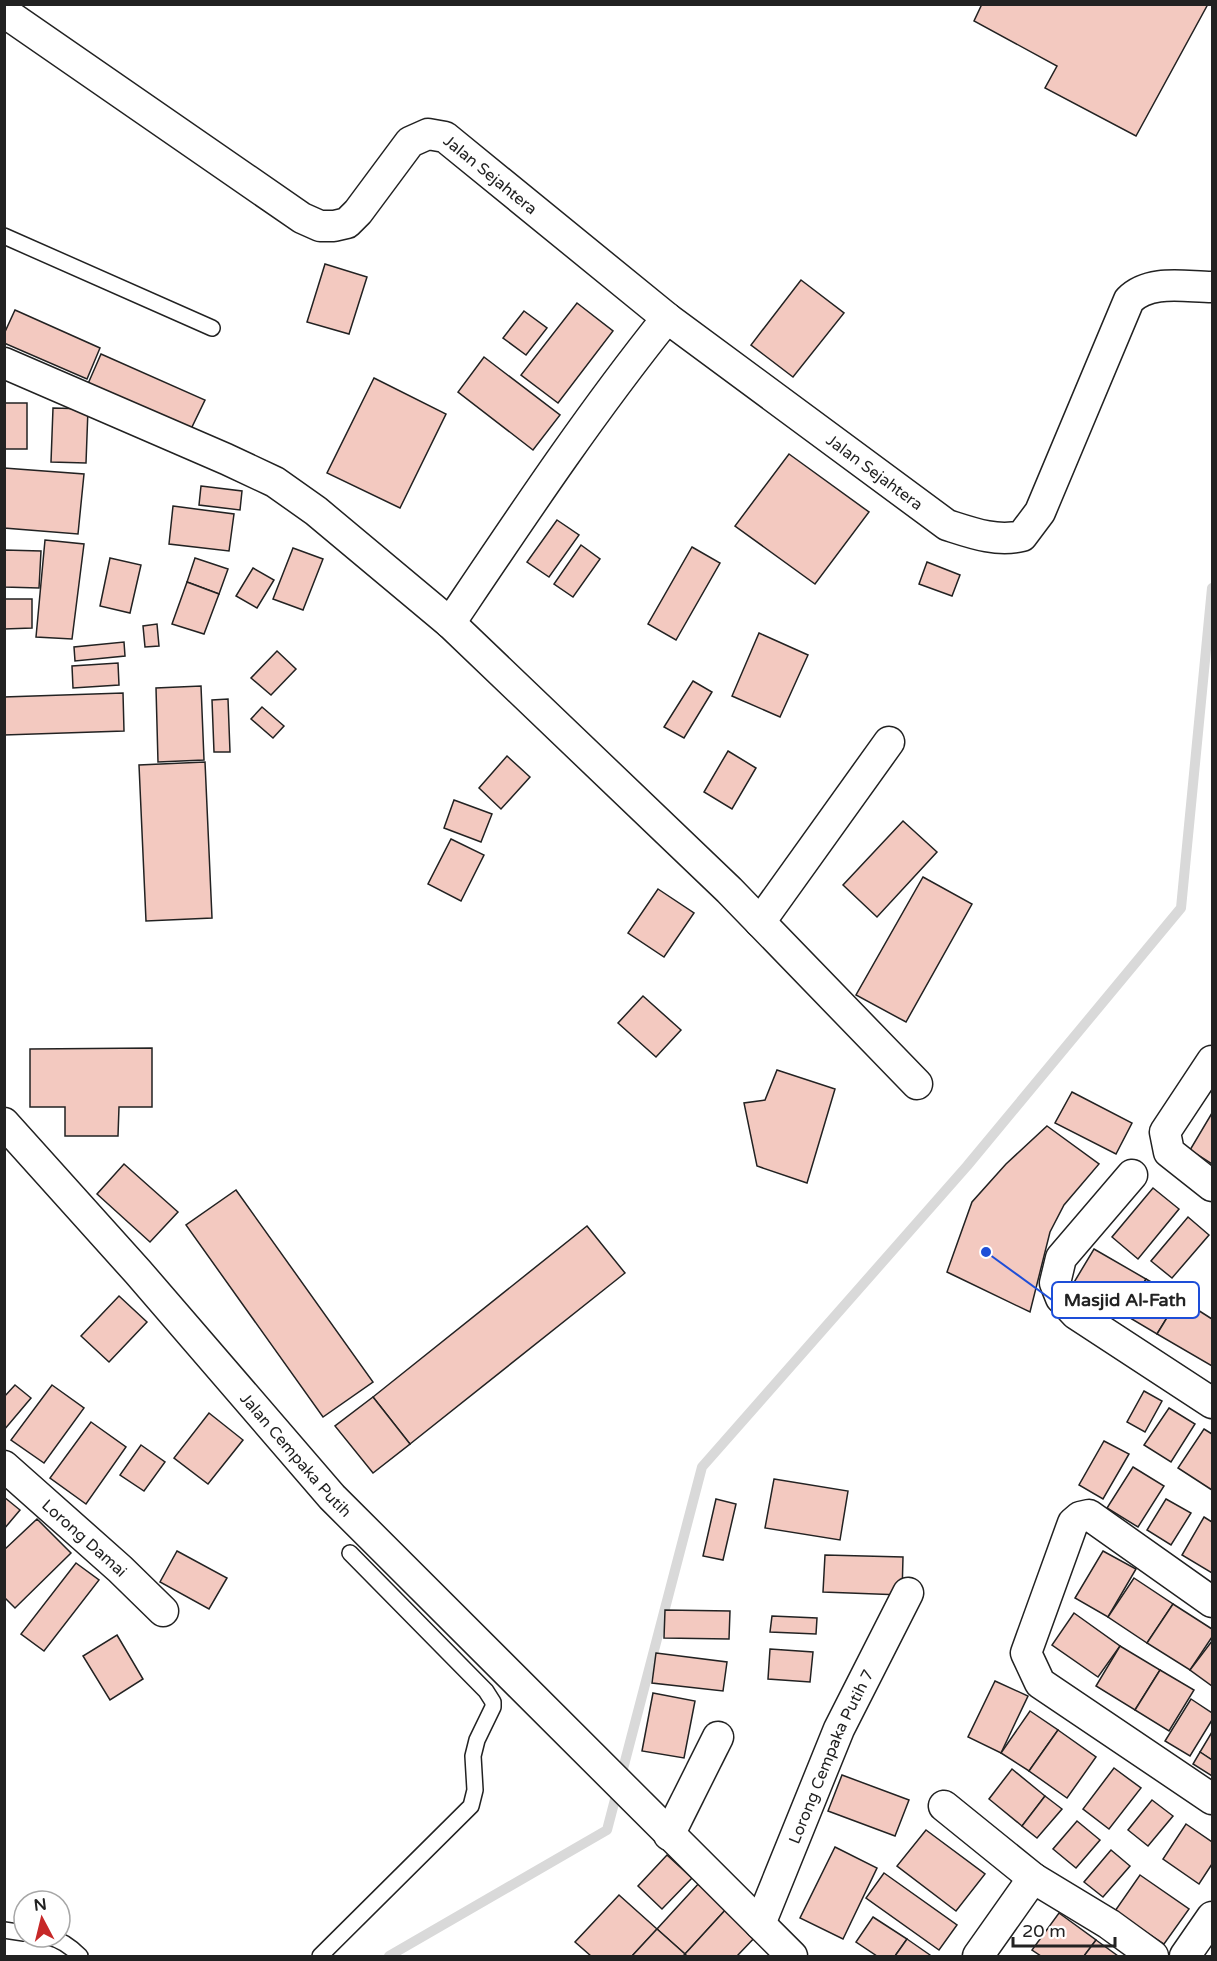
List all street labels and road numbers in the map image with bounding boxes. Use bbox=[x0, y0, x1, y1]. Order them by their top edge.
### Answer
street label: Jalan Sejahtera bbox=[439, 131, 541, 219]
street label: Jalan Sejahtera bbox=[822, 430, 927, 515]
street label: Jalan Cempaka Putih bbox=[235, 1389, 355, 1522]
street label: Lorong Damai bbox=[37, 1495, 131, 1581]
street label: Lorong Cempaka Putih 7 bbox=[785, 1666, 879, 1847]

